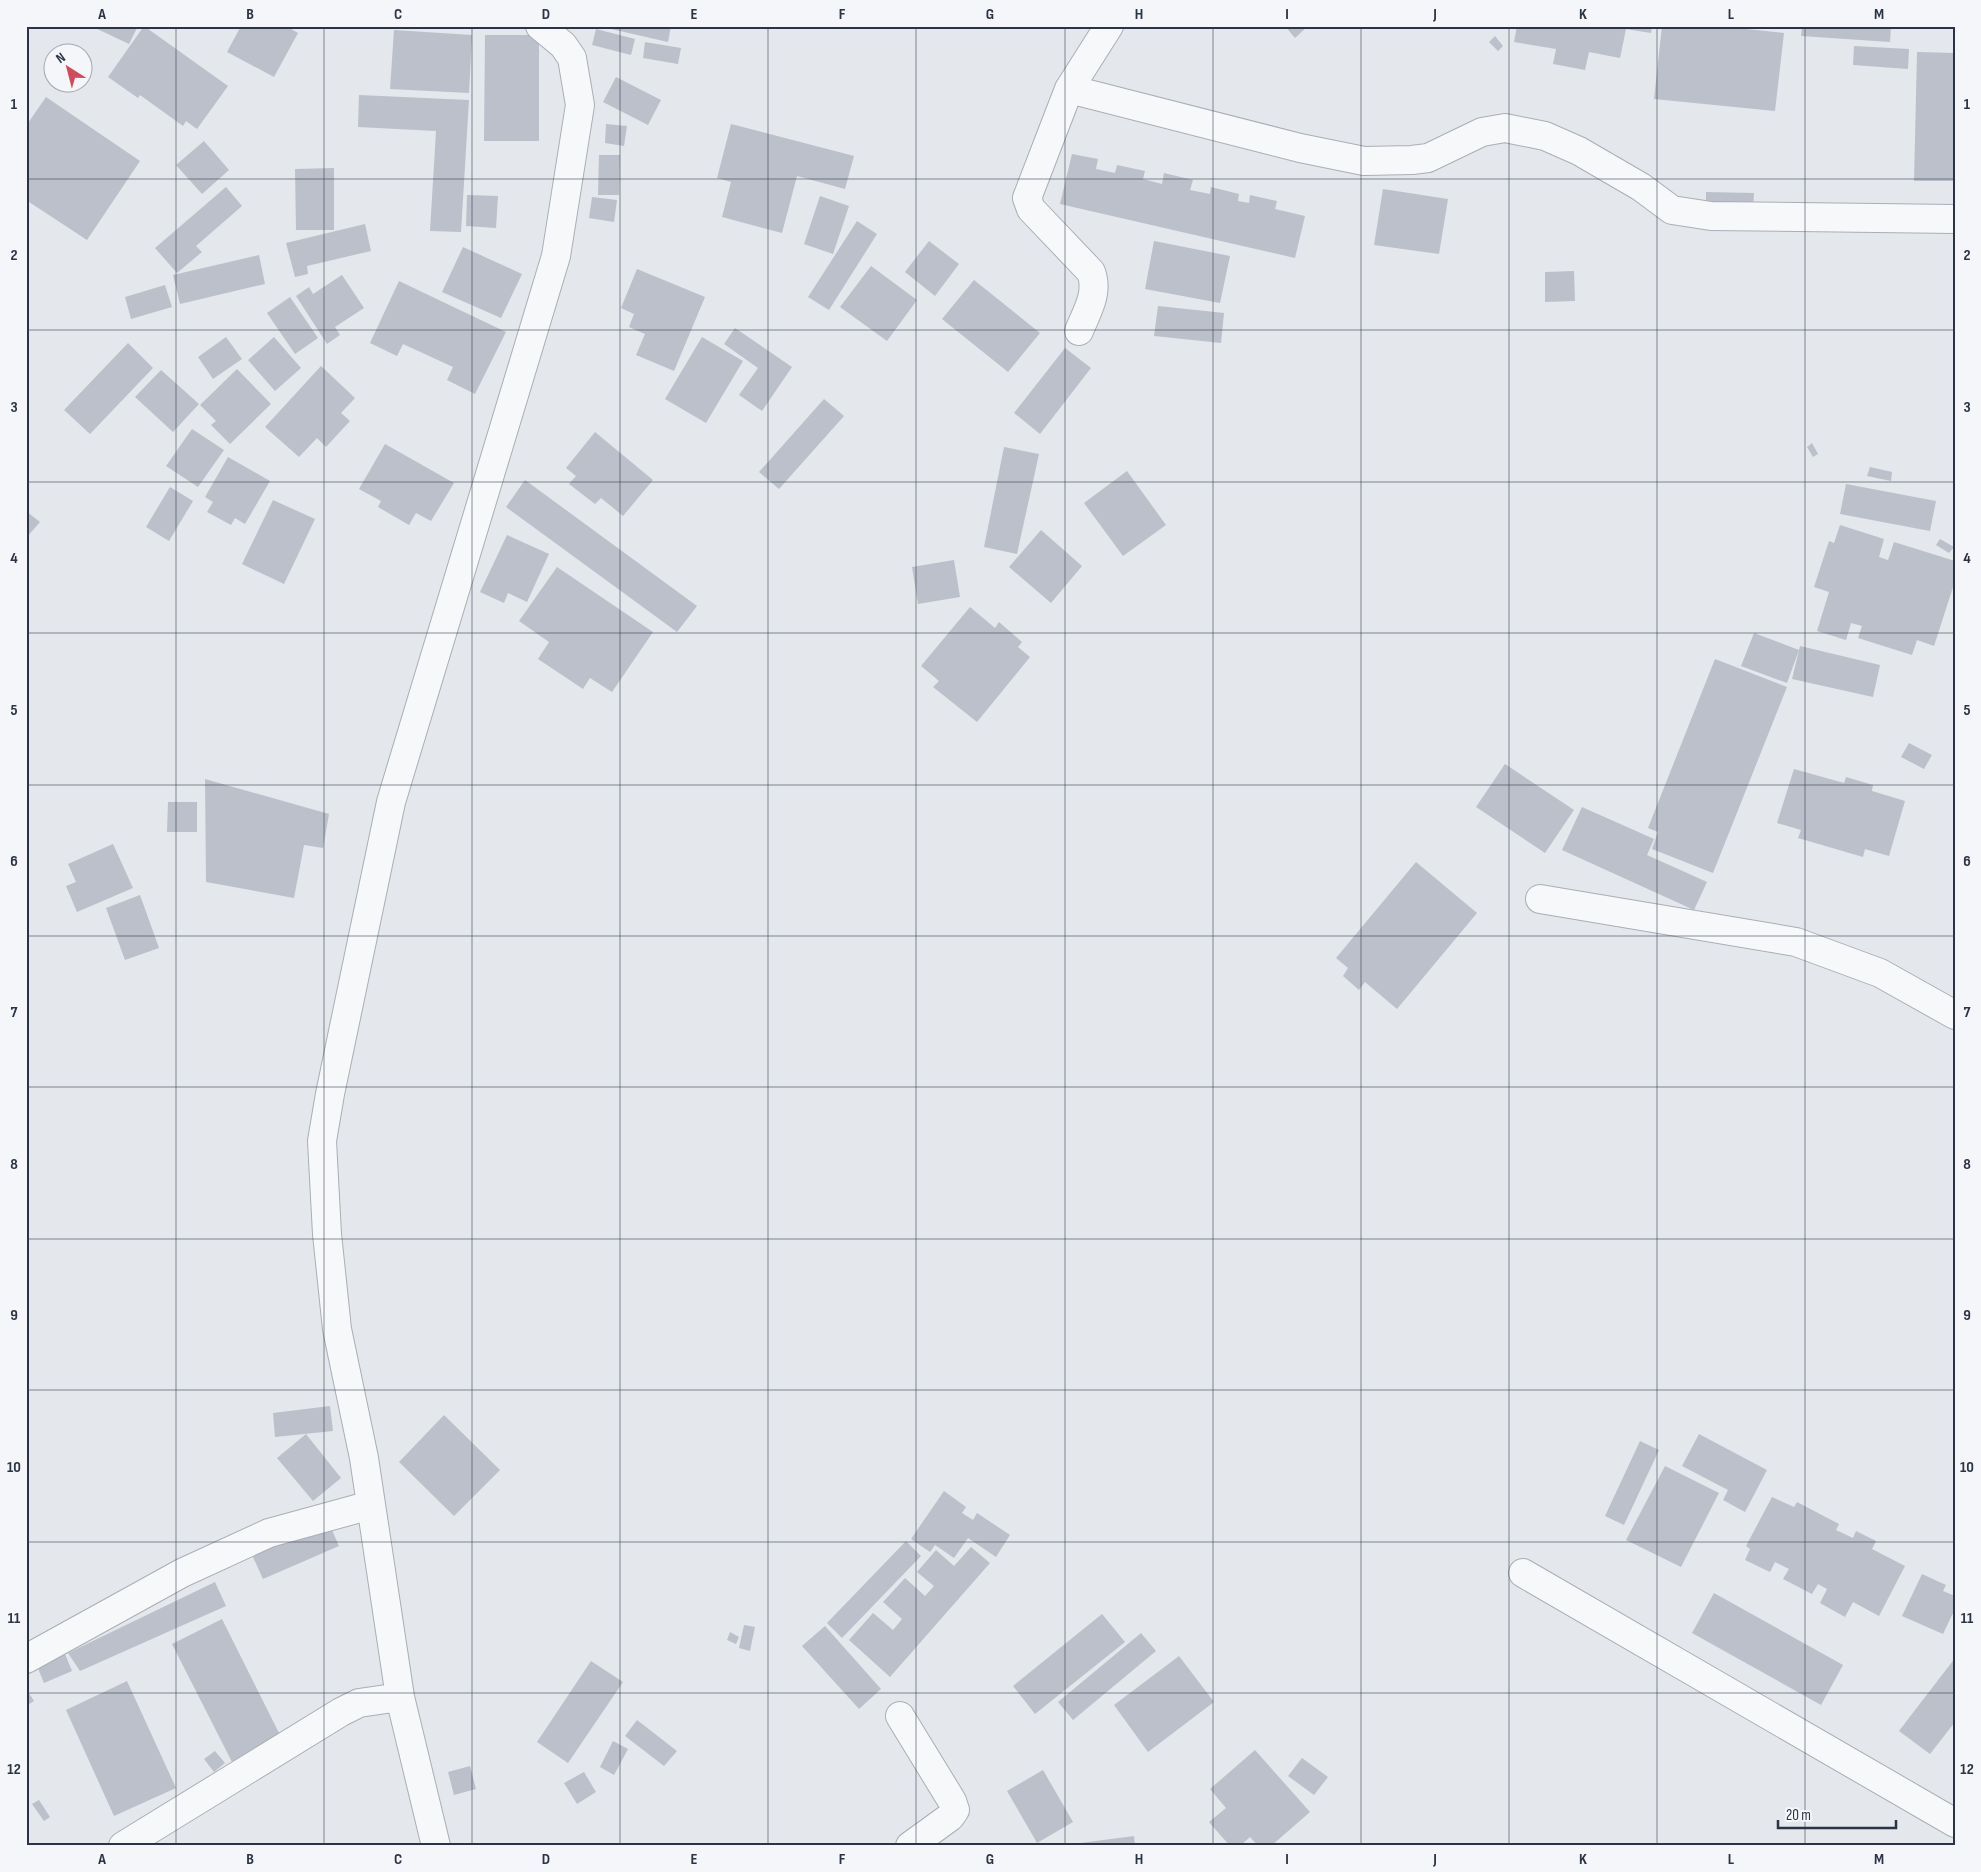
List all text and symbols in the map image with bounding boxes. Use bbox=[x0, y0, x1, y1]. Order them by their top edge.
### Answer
text: A bbox=[97, 5, 106, 24]
text: B bbox=[246, 5, 254, 24]
text: C bbox=[394, 5, 402, 24]
text: D bbox=[542, 5, 550, 24]
text: E bbox=[691, 5, 698, 24]
text: F bbox=[839, 5, 846, 24]
text: G bbox=[986, 5, 994, 24]
text: H bbox=[1135, 5, 1143, 24]
text: I bbox=[1285, 5, 1289, 24]
text: J bbox=[1432, 5, 1437, 24]
text: K bbox=[1579, 5, 1587, 24]
text: L bbox=[1728, 5, 1735, 24]
text: M bbox=[1874, 5, 1884, 24]
north arrow bbox=[42, 42, 92, 92]
text: N bbox=[53, 49, 69, 67]
text: 1 bbox=[11, 95, 18, 114]
text: 1 bbox=[1964, 95, 1971, 114]
text: 2 bbox=[10, 246, 18, 265]
text: 2 bbox=[1963, 246, 1971, 265]
text: 3 bbox=[10, 398, 18, 417]
text: 3 bbox=[1963, 398, 1971, 417]
text: 4 bbox=[10, 549, 18, 568]
text: 4 bbox=[1963, 549, 1971, 568]
text: 5 bbox=[10, 701, 18, 720]
text: 5 bbox=[1963, 701, 1971, 720]
text: 6 bbox=[10, 852, 18, 871]
text: 6 bbox=[1963, 852, 1971, 871]
text: 7 bbox=[11, 1003, 18, 1022]
text: 7 bbox=[1964, 1003, 1971, 1022]
text: 8 bbox=[10, 1155, 18, 1174]
text: 8 bbox=[1963, 1155, 1971, 1174]
text: 9 bbox=[10, 1306, 18, 1325]
text: 9 bbox=[1963, 1306, 1971, 1325]
text: 10 bbox=[7, 1458, 21, 1477]
text: 10 bbox=[1960, 1458, 1974, 1477]
text: 11 bbox=[8, 1609, 21, 1628]
text: 11 bbox=[1961, 1609, 1974, 1628]
text: 12 bbox=[7, 1760, 21, 1779]
text: 12 bbox=[1960, 1760, 1974, 1779]
scale bar bbox=[1778, 1797, 1896, 1829]
text: 20 m bbox=[1786, 1806, 1811, 1825]
text: A bbox=[97, 1850, 106, 1869]
text: B bbox=[246, 1850, 254, 1869]
text: C bbox=[394, 1850, 402, 1869]
text: D bbox=[542, 1850, 550, 1869]
text: E bbox=[691, 1850, 698, 1869]
text: F bbox=[839, 1850, 846, 1869]
text: G bbox=[986, 1850, 994, 1869]
text: H bbox=[1135, 1850, 1143, 1869]
text: I bbox=[1285, 1850, 1289, 1869]
text: J bbox=[1432, 1850, 1437, 1869]
text: K bbox=[1579, 1850, 1587, 1869]
text: L bbox=[1728, 1850, 1735, 1869]
text: M bbox=[1874, 1850, 1884, 1869]

